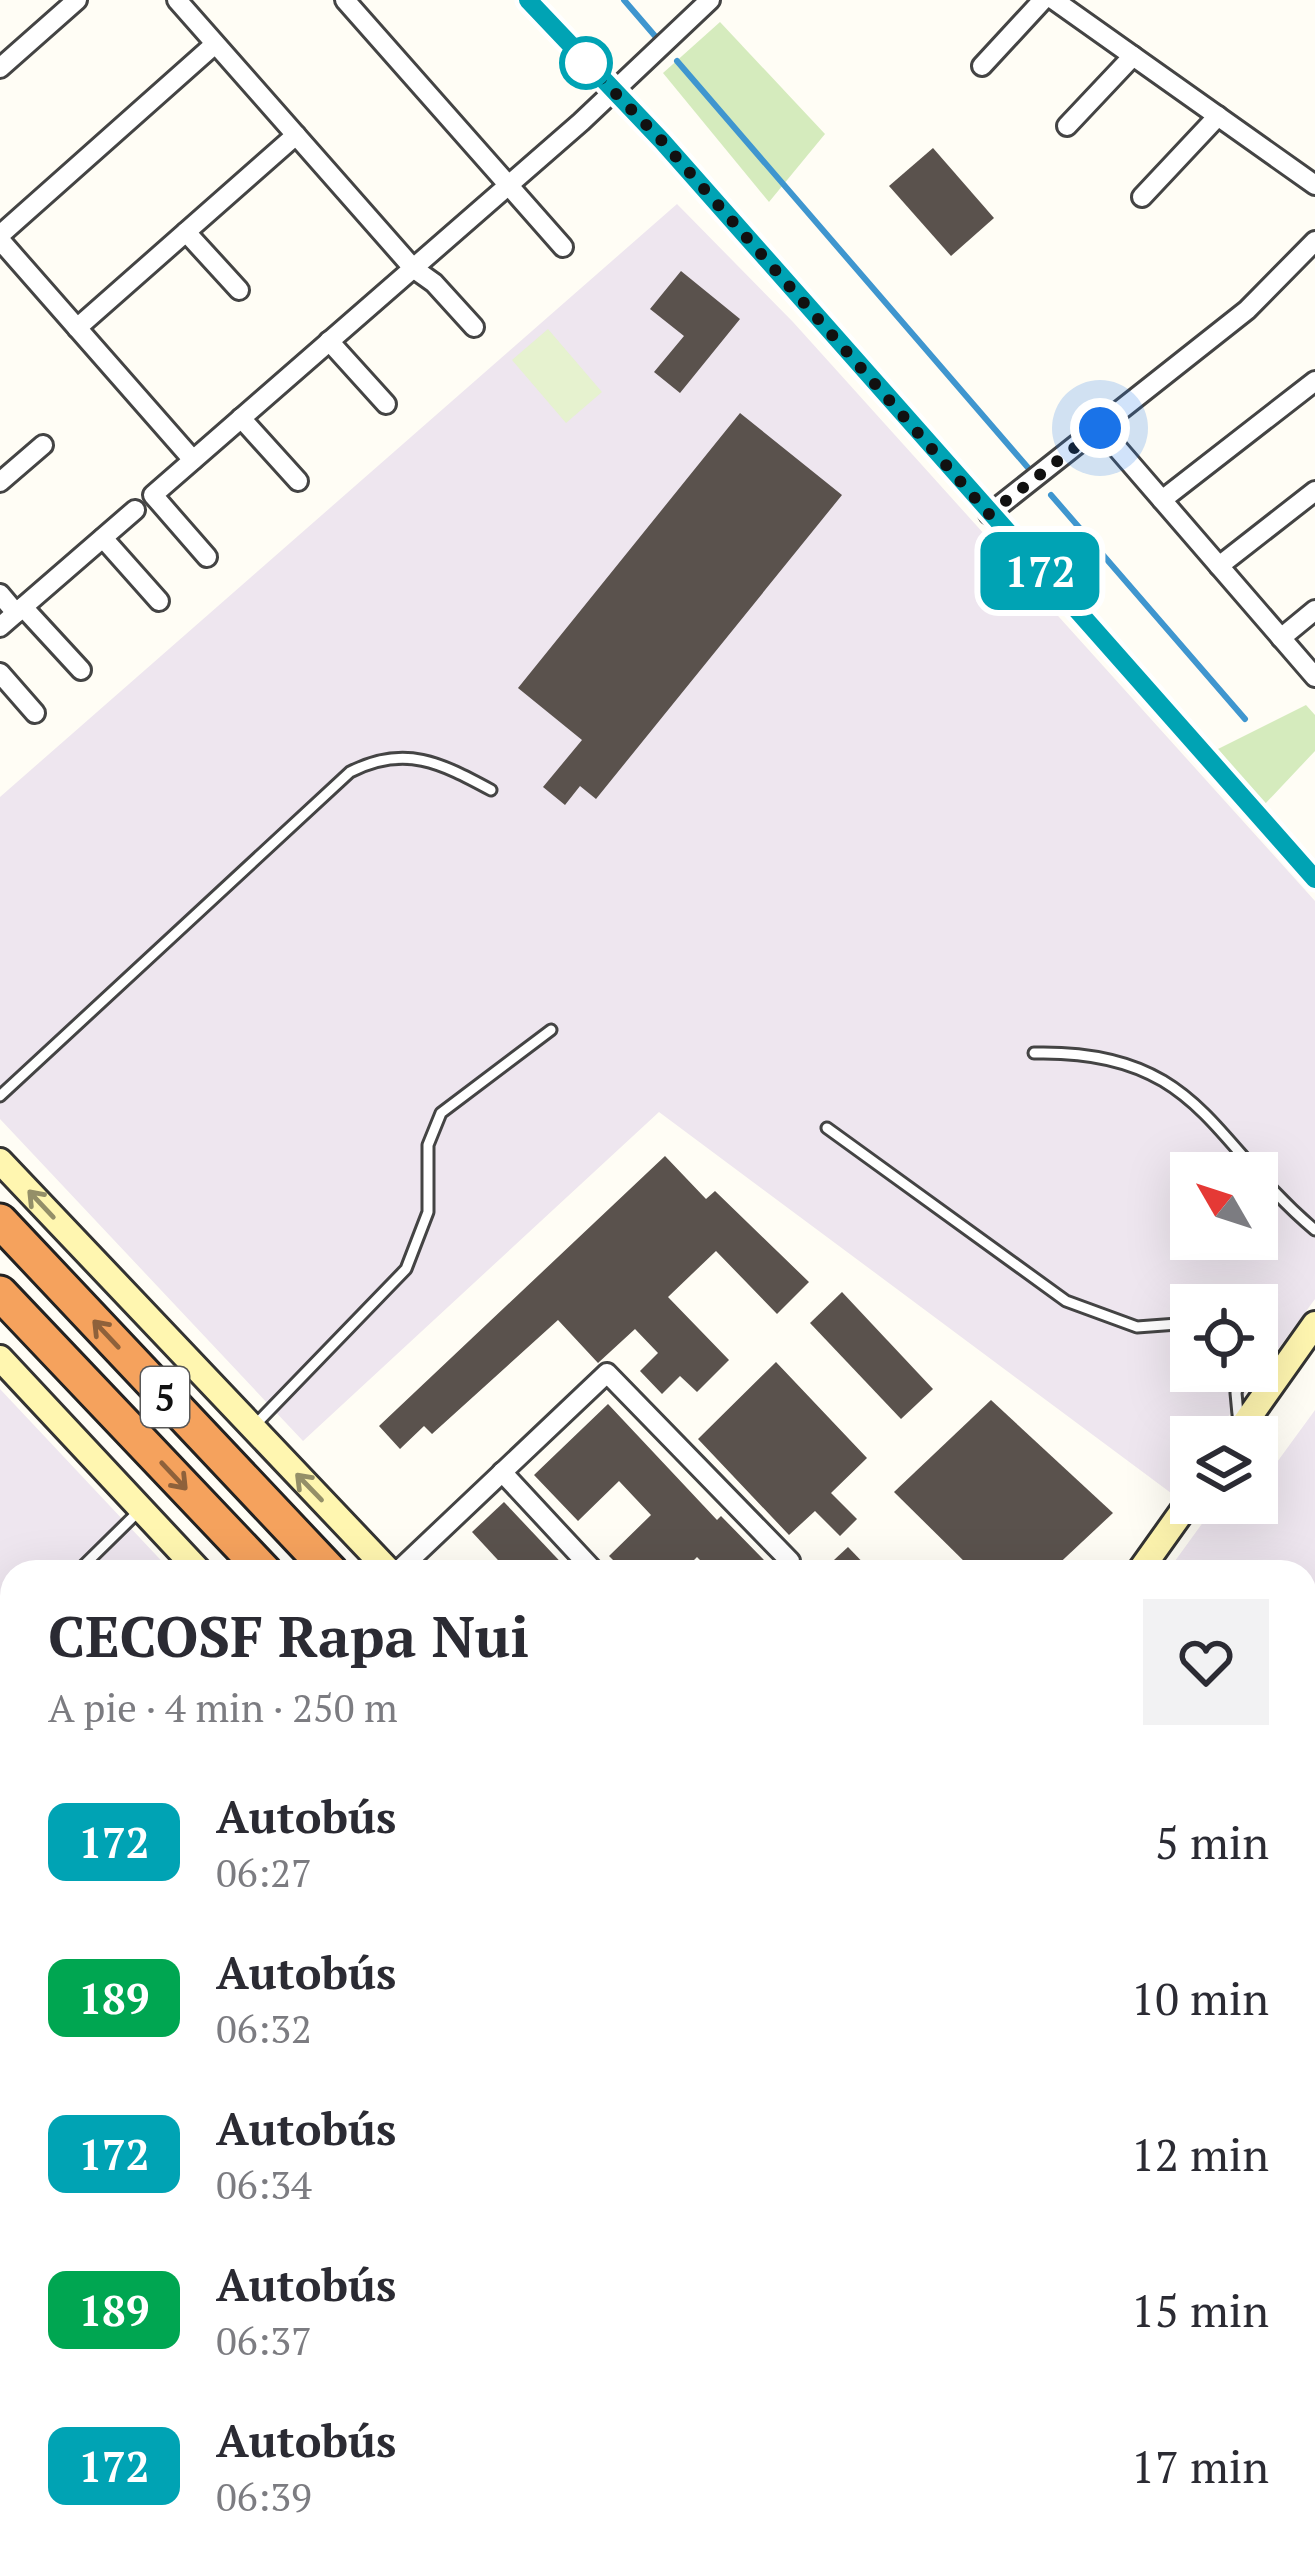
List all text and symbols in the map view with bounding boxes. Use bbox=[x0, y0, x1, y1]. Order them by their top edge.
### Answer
unlabelled marker bbox=[561, 38, 611, 88]
your location bbox=[1070, 398, 1130, 458]
line badge: 172 bbox=[971, 532, 1109, 610]
text: 172 bbox=[1004, 543, 1076, 599]
north arrow bbox=[1170, 1152, 1278, 1260]
map controls bbox=[1170, 1152, 1278, 1524]
one-way arrow bbox=[27, 1190, 55, 1220]
button: locate bbox=[1170, 1284, 1278, 1392]
one-way arrow bbox=[93, 1320, 120, 1350]
road number: 5 bbox=[141, 1367, 189, 1427]
button: layers bbox=[1170, 1416, 1278, 1524]
one-way arrow bbox=[159, 1461, 187, 1490]
one-way arrow bbox=[295, 1473, 323, 1503]
text: CECOSF Rapa Nui bbox=[48, 1598, 529, 1673]
button: heart bbox=[1143, 1599, 1269, 1725]
text: A pie · 4 min · 250 m bbox=[48, 1681, 398, 1733]
text: Autobús bbox=[216, 1786, 396, 1846]
text: 5 min bbox=[1155, 1812, 1269, 1872]
text: 172 bbox=[78, 1814, 150, 1870]
text: 06:27 bbox=[216, 1846, 312, 1898]
text: Autobús bbox=[216, 1942, 396, 2002]
text: 10 min bbox=[1131, 1968, 1269, 2028]
text: 189 bbox=[78, 1970, 150, 2026]
text: 06:32 bbox=[216, 2002, 312, 2054]
text: Autobús bbox=[216, 2098, 396, 2158]
text: 12 min bbox=[1131, 2124, 1269, 2184]
text: 172 bbox=[78, 2126, 150, 2182]
text: 06:34 bbox=[216, 2158, 312, 2210]
text: Autobús bbox=[216, 2254, 396, 2314]
text: 15 min bbox=[1131, 2280, 1269, 2340]
text: 189 bbox=[78, 2282, 150, 2338]
text: 06:37 bbox=[216, 2314, 312, 2366]
text: Autobús bbox=[216, 2410, 396, 2470]
text: 17 min bbox=[1131, 2436, 1269, 2496]
text: 172 bbox=[78, 2438, 150, 2494]
text: 06:39 bbox=[216, 2470, 312, 2522]

